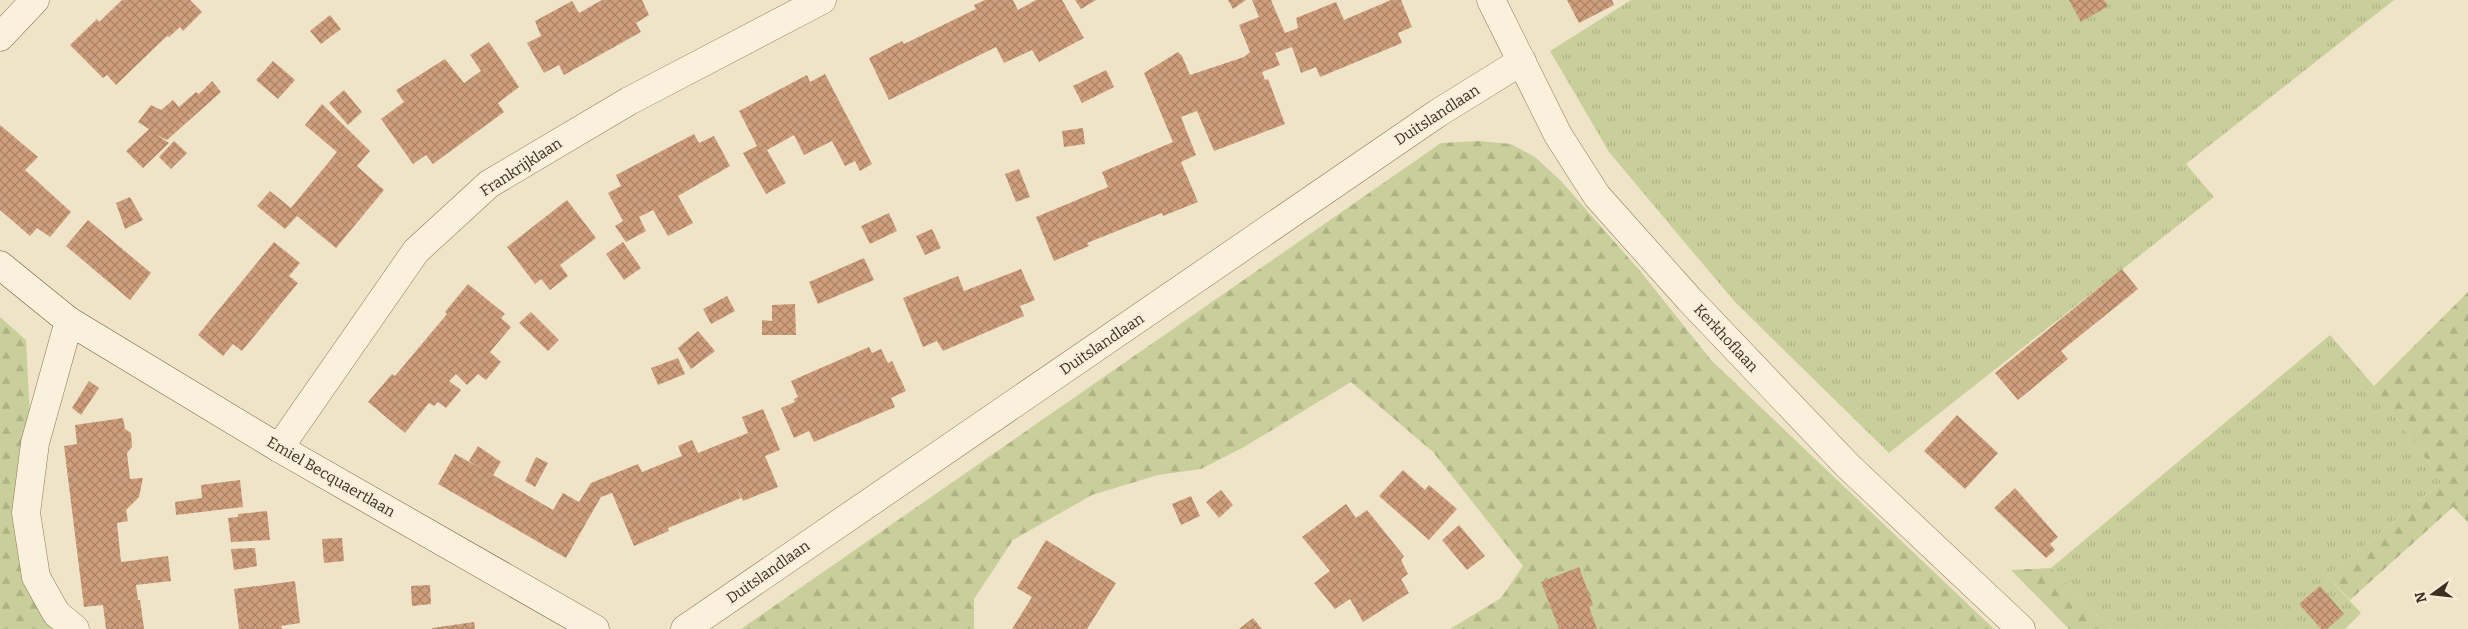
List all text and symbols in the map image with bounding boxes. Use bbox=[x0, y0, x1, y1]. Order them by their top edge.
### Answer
street label: Duitslandlaan bbox=[1391, 81, 1483, 149]
street label: Frankrijklaan bbox=[477, 134, 566, 200]
street label: Kerkhoflaan bbox=[1690, 300, 1762, 376]
street label: Duitslandlaan bbox=[1057, 309, 1148, 379]
street label: Emiel Becquaertlaan bbox=[264, 433, 399, 521]
street label: Duitslandlaan bbox=[723, 536, 814, 607]
north arrow bbox=[2408, 569, 2458, 619]
text: N bbox=[2411, 590, 2431, 605]

